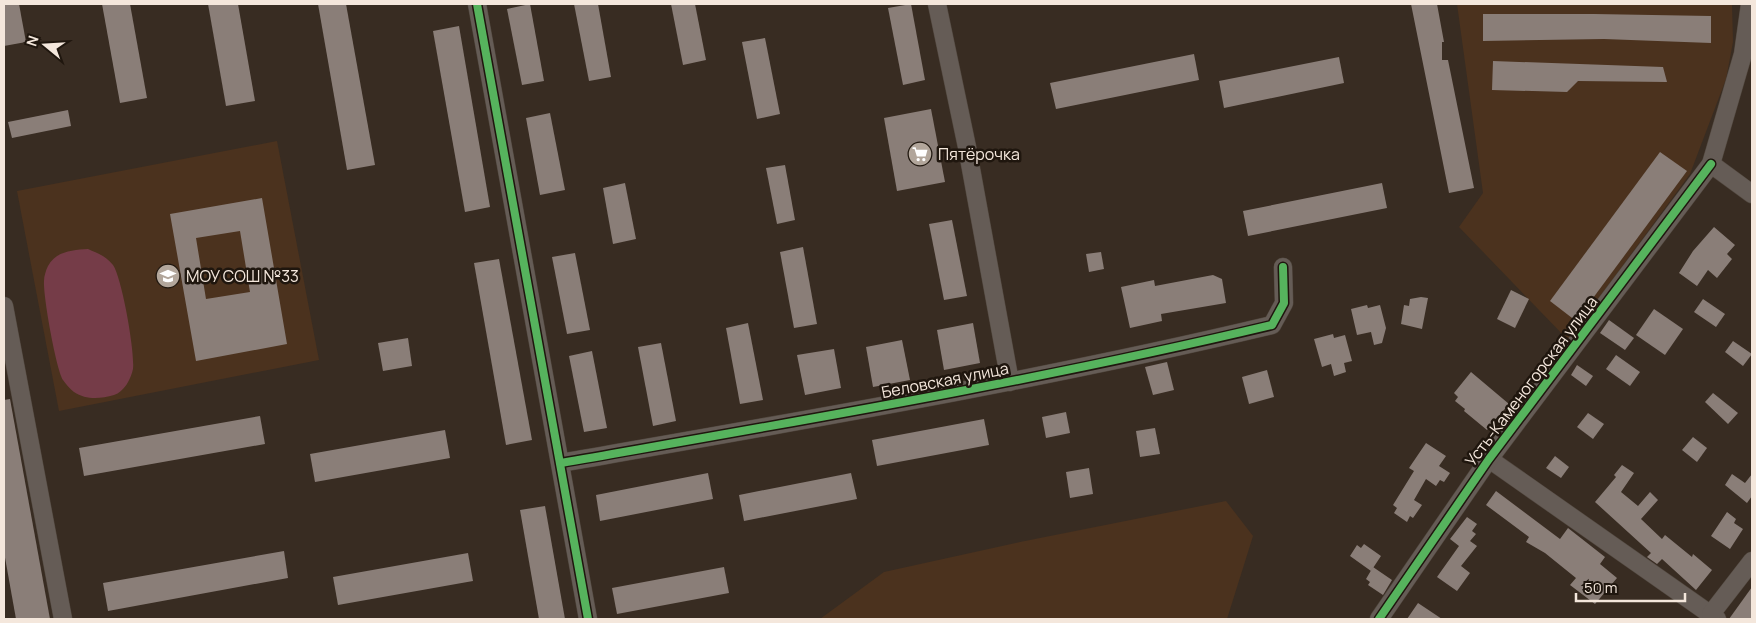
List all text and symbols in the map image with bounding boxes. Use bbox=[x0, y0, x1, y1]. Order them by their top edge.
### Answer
north arrow bbox=[20, 20, 70, 70]
text: N bbox=[22, 33, 43, 49]
supermarket icon: Пятёрочка bbox=[907, 141, 933, 167]
place label: Пятёрочка bbox=[938, 143, 1020, 165]
school or university icon: МОУ СОШ №33 bbox=[155, 263, 181, 289]
place label: МОУ СОШ №33 bbox=[186, 265, 299, 287]
street label: Усть-Каменогорская улица bbox=[1460, 291, 1602, 471]
street label: Беловская улица bbox=[879, 357, 1011, 403]
scale bar bbox=[1576, 570, 1685, 602]
text: 50 m bbox=[1584, 577, 1618, 598]

